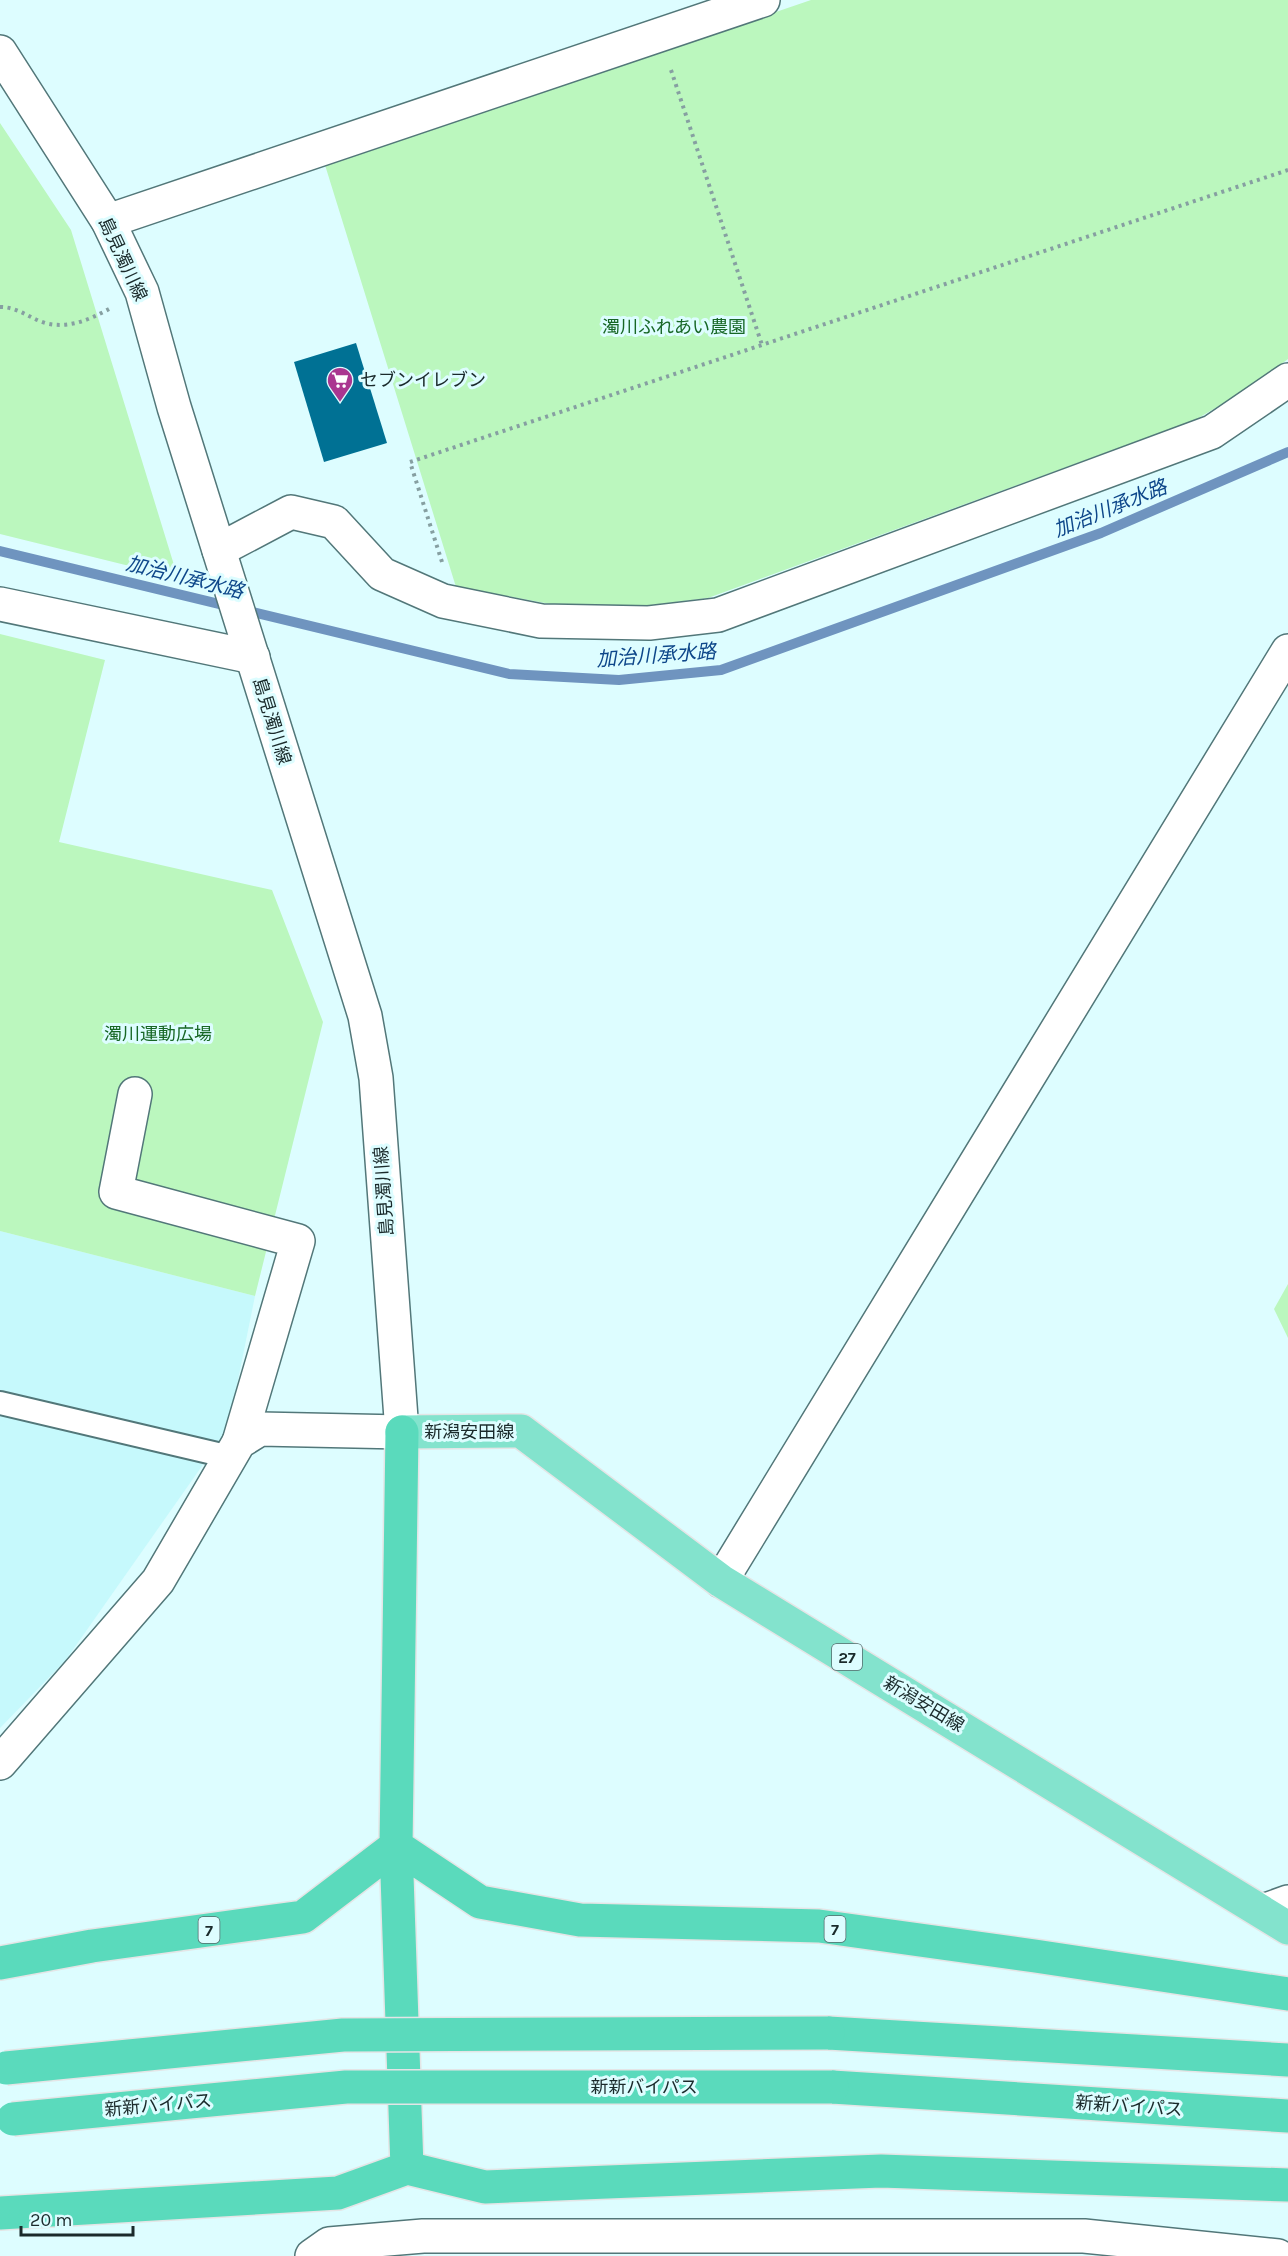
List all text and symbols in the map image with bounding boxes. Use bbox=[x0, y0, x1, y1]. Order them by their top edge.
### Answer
street label: 島見濁川線 bbox=[94, 214, 152, 304]
park label: 濁川ふれあい農園 bbox=[602, 316, 746, 338]
supermarket icon: セブンイレブン bbox=[325, 365, 355, 403]
place label: セブンイレブン bbox=[360, 369, 486, 391]
water label: 加治川承水路 bbox=[1050, 475, 1172, 542]
water label: 加治川承水路 bbox=[124, 552, 248, 604]
water label: 加治川承水路 bbox=[595, 640, 719, 671]
street label: 島見濁川線 bbox=[248, 675, 296, 767]
park label: 濁川運動広場 bbox=[104, 1023, 212, 1045]
street label: 島見濁川線 bbox=[370, 1145, 398, 1237]
street label: 新潟安田線 bbox=[424, 1421, 514, 1443]
road number: 27 bbox=[832, 1644, 862, 1670]
street label: 新潟安田線 bbox=[880, 1671, 968, 1737]
road number: 7 bbox=[824, 1916, 846, 1942]
road number: 7 bbox=[198, 1917, 220, 1943]
street label: 新新バイパス bbox=[590, 2076, 698, 2098]
street label: 新新バイパス bbox=[103, 2089, 213, 2121]
street label: 新新バイパス bbox=[1075, 2091, 1183, 2121]
scale bar bbox=[21, 2199, 134, 2237]
text: 20 m bbox=[30, 2209, 72, 2231]

